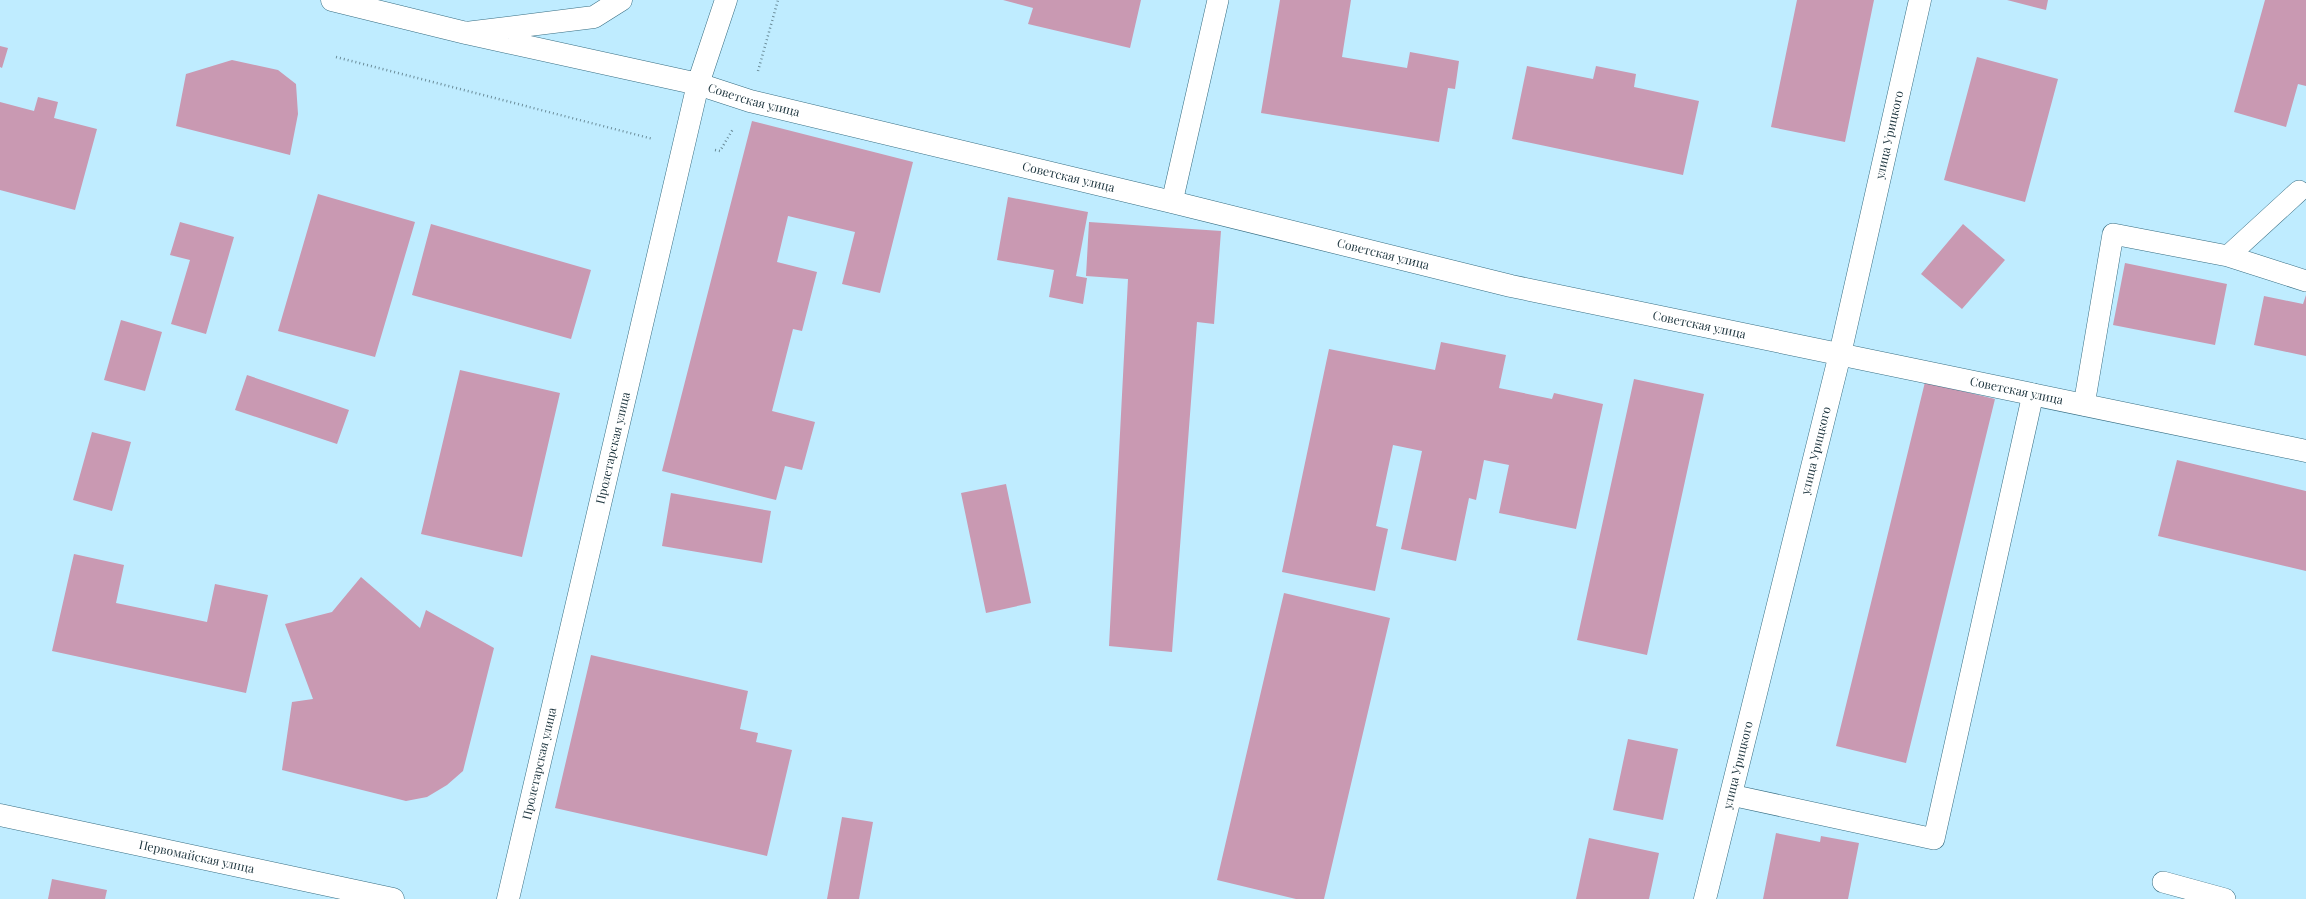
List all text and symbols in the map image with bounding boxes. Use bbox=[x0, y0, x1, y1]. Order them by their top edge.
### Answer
street label: Советская улица bbox=[706, 79, 802, 120]
street label: улица Урицкого bbox=[1871, 89, 1906, 181]
street label: Советская улица bbox=[1021, 157, 1117, 195]
street label: Советская улица bbox=[1335, 234, 1431, 273]
street label: Советская улица bbox=[1651, 307, 1747, 342]
street label: Советская улица bbox=[1969, 372, 2065, 407]
street label: Пролетарская улица bbox=[591, 390, 633, 506]
street label: улица Урицкого bbox=[1796, 404, 1834, 497]
street label: Пролетарская улица bbox=[518, 706, 559, 821]
street label: улица Урицкого bbox=[1718, 719, 1756, 811]
street label: Первомайская улица bbox=[138, 836, 256, 876]

